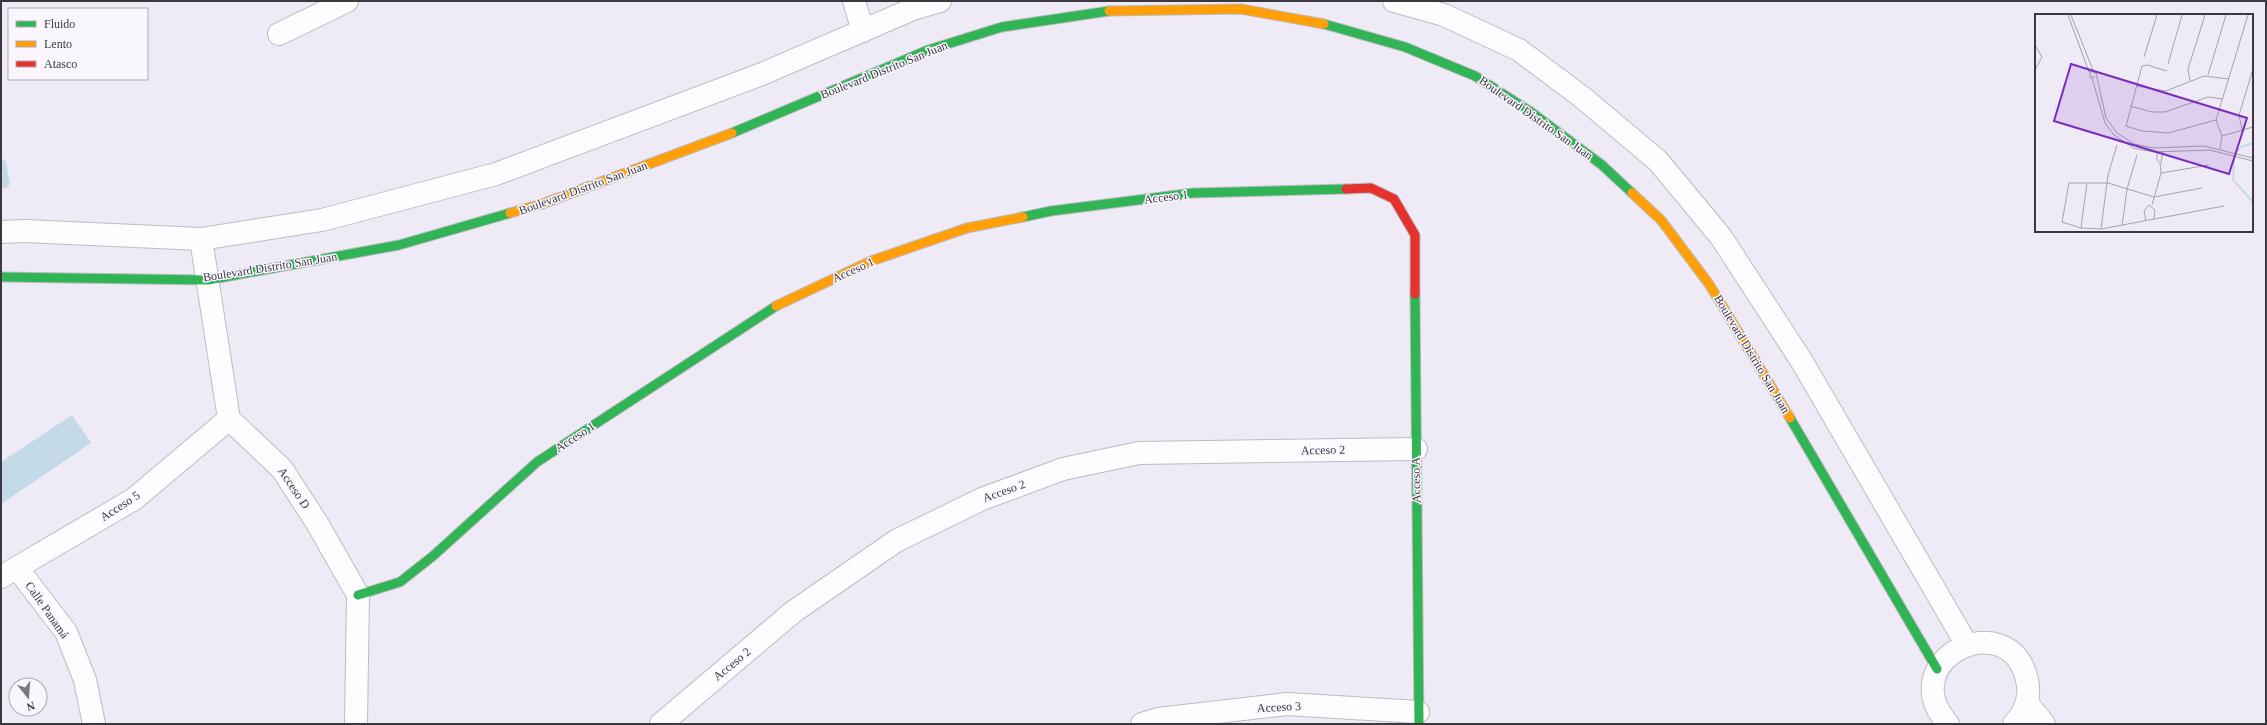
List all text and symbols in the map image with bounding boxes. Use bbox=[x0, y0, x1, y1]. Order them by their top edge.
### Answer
legend bbox=[8, 8, 148, 80]
inset map bbox=[2035, 14, 2253, 232]
text: Fluido bbox=[44, 17, 75, 31]
text: Lento bbox=[44, 37, 72, 51]
street label: Boulevard Distrito San Juan bbox=[818, 38, 950, 102]
text: Atasco bbox=[44, 57, 77, 71]
street label: Boulevard Distrito San Juan bbox=[1476, 73, 1596, 163]
street label: Boulevard Distrito San Juan bbox=[517, 158, 649, 218]
street label: Acceso 1 bbox=[1143, 187, 1189, 207]
street label: Boulevard Distrito San Juan bbox=[202, 249, 338, 285]
street label: Acceso 1 bbox=[830, 255, 876, 285]
street label: Boulevard Distrito San Juan bbox=[1711, 292, 1793, 416]
street label: Acceso 1 bbox=[553, 419, 597, 455]
street label: Acceso 2 bbox=[1301, 443, 1345, 457]
street label: Acceso A bbox=[1409, 456, 1423, 503]
street label: Acceso D bbox=[275, 465, 313, 512]
street label: Acceso 2 bbox=[981, 477, 1027, 505]
street label: Acceso 5 bbox=[98, 488, 142, 524]
street label: Calle Panamá bbox=[22, 579, 72, 642]
street label: Acceso 2 bbox=[711, 644, 753, 684]
north arrow bbox=[8, 677, 48, 717]
street label: Acceso 3 bbox=[1256, 699, 1302, 715]
text: N bbox=[25, 700, 36, 713]

